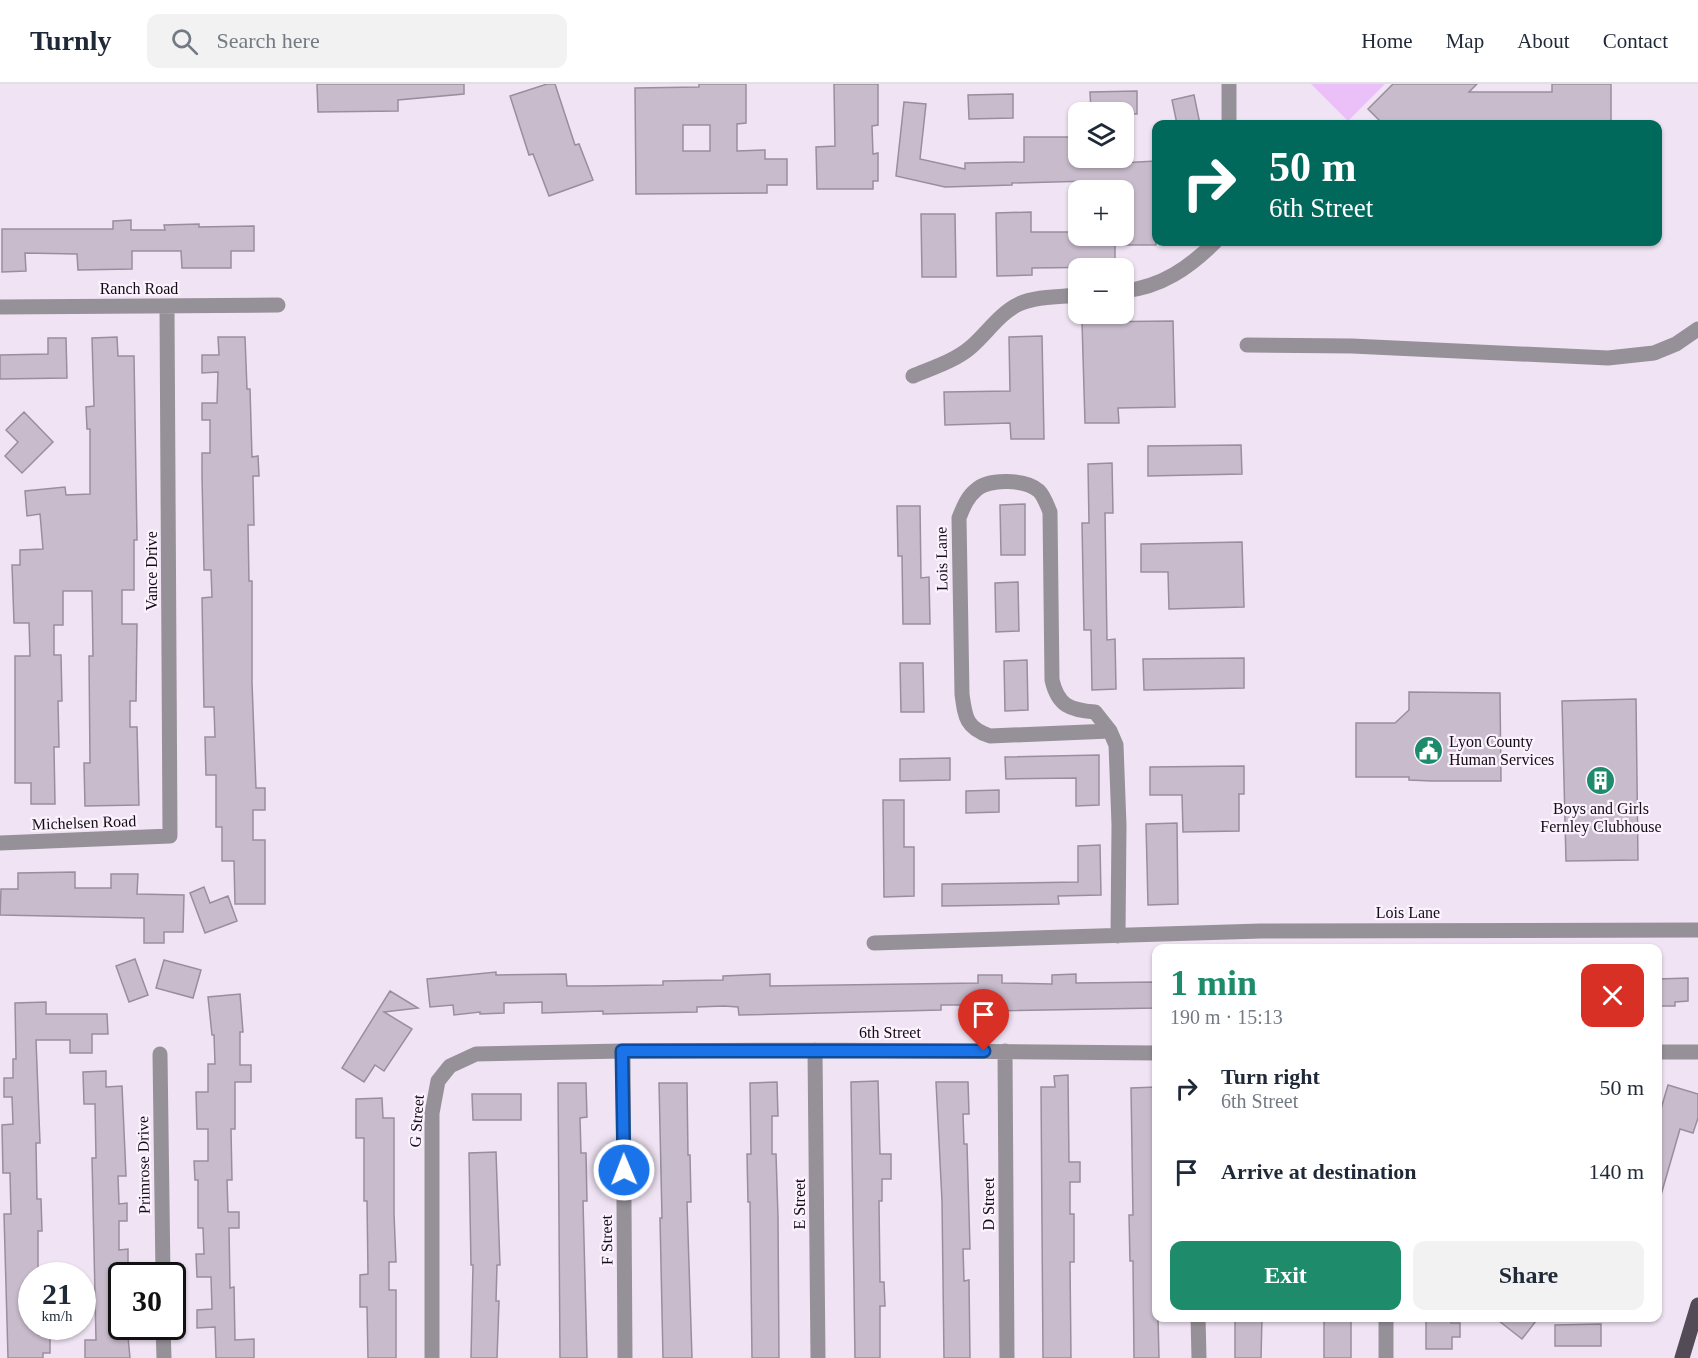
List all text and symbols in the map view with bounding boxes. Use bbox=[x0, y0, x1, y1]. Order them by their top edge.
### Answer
search box bbox=[147, 14, 567, 68]
text: Turnly bbox=[30, 25, 111, 56]
icon: search bbox=[168, 25, 201, 58]
text: Search here bbox=[216, 28, 320, 53]
text: Home bbox=[1361, 29, 1413, 53]
text: Map bbox=[1446, 29, 1484, 53]
text: About bbox=[1517, 29, 1570, 53]
text: Contact bbox=[1603, 29, 1668, 53]
map controls bbox=[1068, 102, 1134, 324]
button: layers bbox=[1068, 102, 1134, 168]
icon: right bbox=[1170, 144, 1248, 222]
text: 50 m bbox=[1269, 144, 1357, 190]
button: + bbox=[1068, 180, 1134, 246]
text: 6th Street bbox=[1269, 193, 1373, 223]
button: − bbox=[1068, 258, 1134, 324]
street label: Ranch Road bbox=[100, 280, 178, 297]
street label: Lois Lane bbox=[932, 527, 951, 591]
street label: Vance Drive bbox=[143, 531, 160, 611]
place label: Lyon County Human Services bbox=[1449, 733, 1554, 768]
public building icon: Lyon County Human Services bbox=[1412, 734, 1444, 766]
building icon: Boys and Girls Fernley Clubhouse bbox=[1585, 764, 1617, 796]
place label: Boys and Girls Fernley Clubhouse bbox=[1540, 800, 1662, 836]
street label: Michelsen Road bbox=[32, 812, 136, 833]
street label: Lois Lane bbox=[1376, 904, 1440, 921]
text: 1 min bbox=[1170, 963, 1257, 1003]
button: close bbox=[1581, 964, 1644, 1027]
pin bbox=[958, 989, 1009, 1051]
icon: arrive bbox=[967, 998, 1000, 1031]
text: 190 m · 15:13 bbox=[1170, 1006, 1283, 1028]
street label: 6th Street bbox=[859, 1024, 921, 1041]
text: Turn right bbox=[1221, 1064, 1320, 1089]
icon: right bbox=[1170, 1072, 1203, 1105]
text: 50 m bbox=[1599, 1075, 1644, 1100]
text: 6th Street bbox=[1221, 1090, 1298, 1112]
street label: G Street bbox=[406, 1094, 427, 1148]
street label: Primrose Drive bbox=[134, 1116, 153, 1214]
position arrow bbox=[592, 1138, 656, 1202]
icon: arrive bbox=[1170, 1156, 1203, 1189]
text: Arrive at destination bbox=[1221, 1159, 1417, 1184]
text: 140 m bbox=[1588, 1159, 1644, 1184]
street label: D Street bbox=[980, 1177, 997, 1230]
street label: E Street bbox=[791, 1178, 808, 1230]
street label: F Street bbox=[598, 1214, 615, 1265]
button: Exit bbox=[1170, 1241, 1401, 1310]
button: Share bbox=[1413, 1241, 1644, 1310]
speed limit sign: 30 bbox=[108, 1262, 186, 1340]
text: 21 bbox=[42, 1277, 72, 1310]
text: km/h bbox=[42, 1308, 72, 1324]

